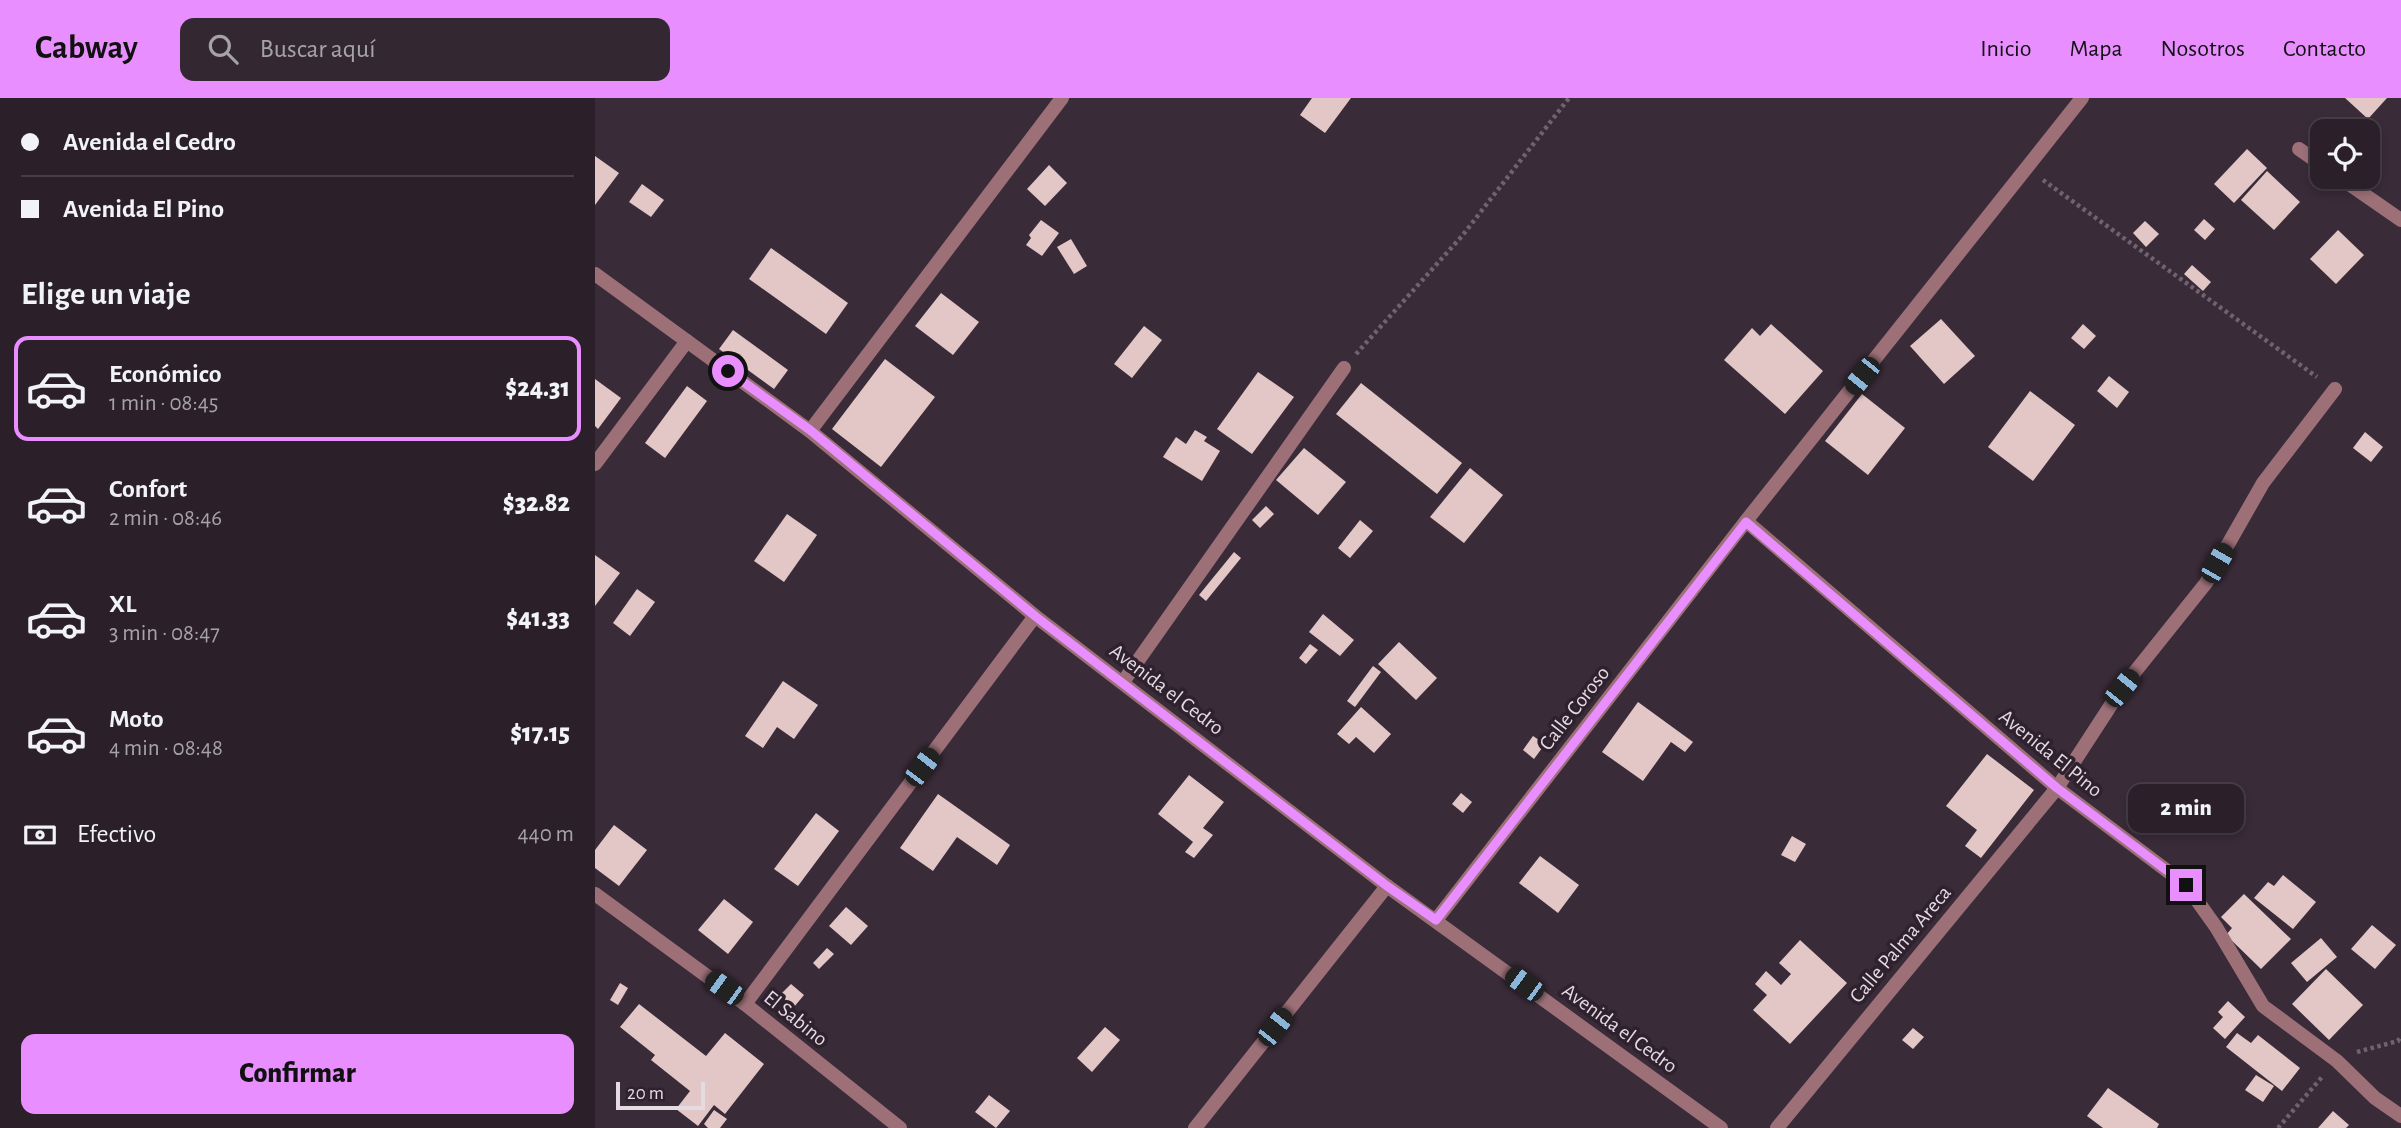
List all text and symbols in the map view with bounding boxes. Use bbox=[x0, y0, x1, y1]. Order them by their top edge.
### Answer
search box bbox=[180, 18, 670, 81]
icon: search bbox=[204, 30, 242, 68]
text: Cabway bbox=[35, 32, 138, 65]
text: Buscar aquí bbox=[260, 36, 376, 62]
text: Inicio bbox=[1980, 37, 2031, 61]
text: Mapa bbox=[2069, 37, 2123, 61]
text: Nosotros bbox=[2161, 37, 2245, 61]
text: Contacto bbox=[2283, 37, 2366, 61]
map controls bbox=[2310, 119, 2380, 189]
button: locate bbox=[2310, 119, 2380, 189]
text: Avenida el Cedro bbox=[63, 129, 236, 155]
text: Avenida El Pino bbox=[63, 196, 224, 222]
text: Elige un viaje bbox=[21, 278, 191, 310]
car bbox=[1841, 353, 1884, 399]
route start bbox=[712, 355, 744, 387]
icon: car bbox=[25, 357, 88, 420]
text: Económico bbox=[109, 361, 222, 387]
text: $24.31 bbox=[505, 375, 570, 401]
text: 1 min · 08:45 bbox=[109, 392, 218, 415]
icon: car bbox=[25, 472, 88, 535]
text: Confort bbox=[109, 476, 187, 502]
text: $32.82 bbox=[503, 490, 570, 516]
text: 2 min · 08:46 bbox=[109, 507, 222, 530]
car bbox=[2198, 540, 2237, 586]
icon: car bbox=[25, 587, 88, 650]
text: XL bbox=[109, 591, 136, 617]
text: $41.33 bbox=[506, 605, 570, 631]
text: 3 min · 08:47 bbox=[109, 622, 220, 645]
street label: Avenida el Cedro bbox=[1106, 640, 1228, 739]
street label: Calle Coroso bbox=[1535, 662, 1613, 754]
car bbox=[2101, 665, 2144, 711]
icon: car bbox=[25, 702, 88, 765]
text: Moto bbox=[109, 706, 164, 732]
street label: Avenida El Pino bbox=[1995, 706, 2106, 801]
text: $17.15 bbox=[510, 720, 570, 746]
text: 4 min · 08:48 bbox=[109, 737, 223, 760]
car bbox=[901, 744, 944, 790]
callout: 2 min bbox=[2128, 784, 2244, 832]
text: 2 min bbox=[2160, 797, 2212, 820]
icon: cash bbox=[21, 816, 59, 854]
text: Efectivo bbox=[77, 821, 156, 847]
text: 440 m bbox=[518, 823, 574, 846]
route end bbox=[2170, 869, 2202, 901]
street label: Calle Palma Areca bbox=[1846, 882, 1955, 1007]
car bbox=[1501, 963, 1548, 1005]
car bbox=[701, 967, 748, 1009]
street label: Avenida el Cedro bbox=[1558, 980, 1681, 1077]
street label: El Sabino bbox=[760, 987, 831, 1050]
car bbox=[1254, 1004, 1297, 1050]
button: Confirmar bbox=[21, 1034, 574, 1114]
scale bar bbox=[616, 1079, 705, 1111]
text: 20 m bbox=[627, 1084, 664, 1103]

